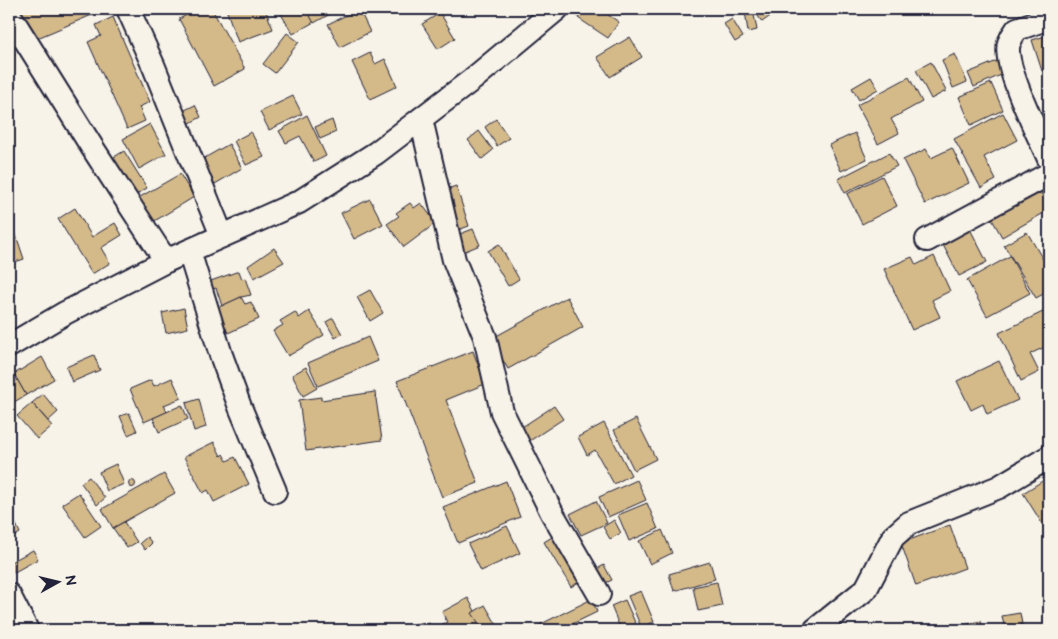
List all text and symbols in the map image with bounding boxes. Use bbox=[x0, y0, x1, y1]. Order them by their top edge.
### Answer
north arrow bbox=[32, 556, 82, 606]
text: N bbox=[61, 574, 80, 587]

